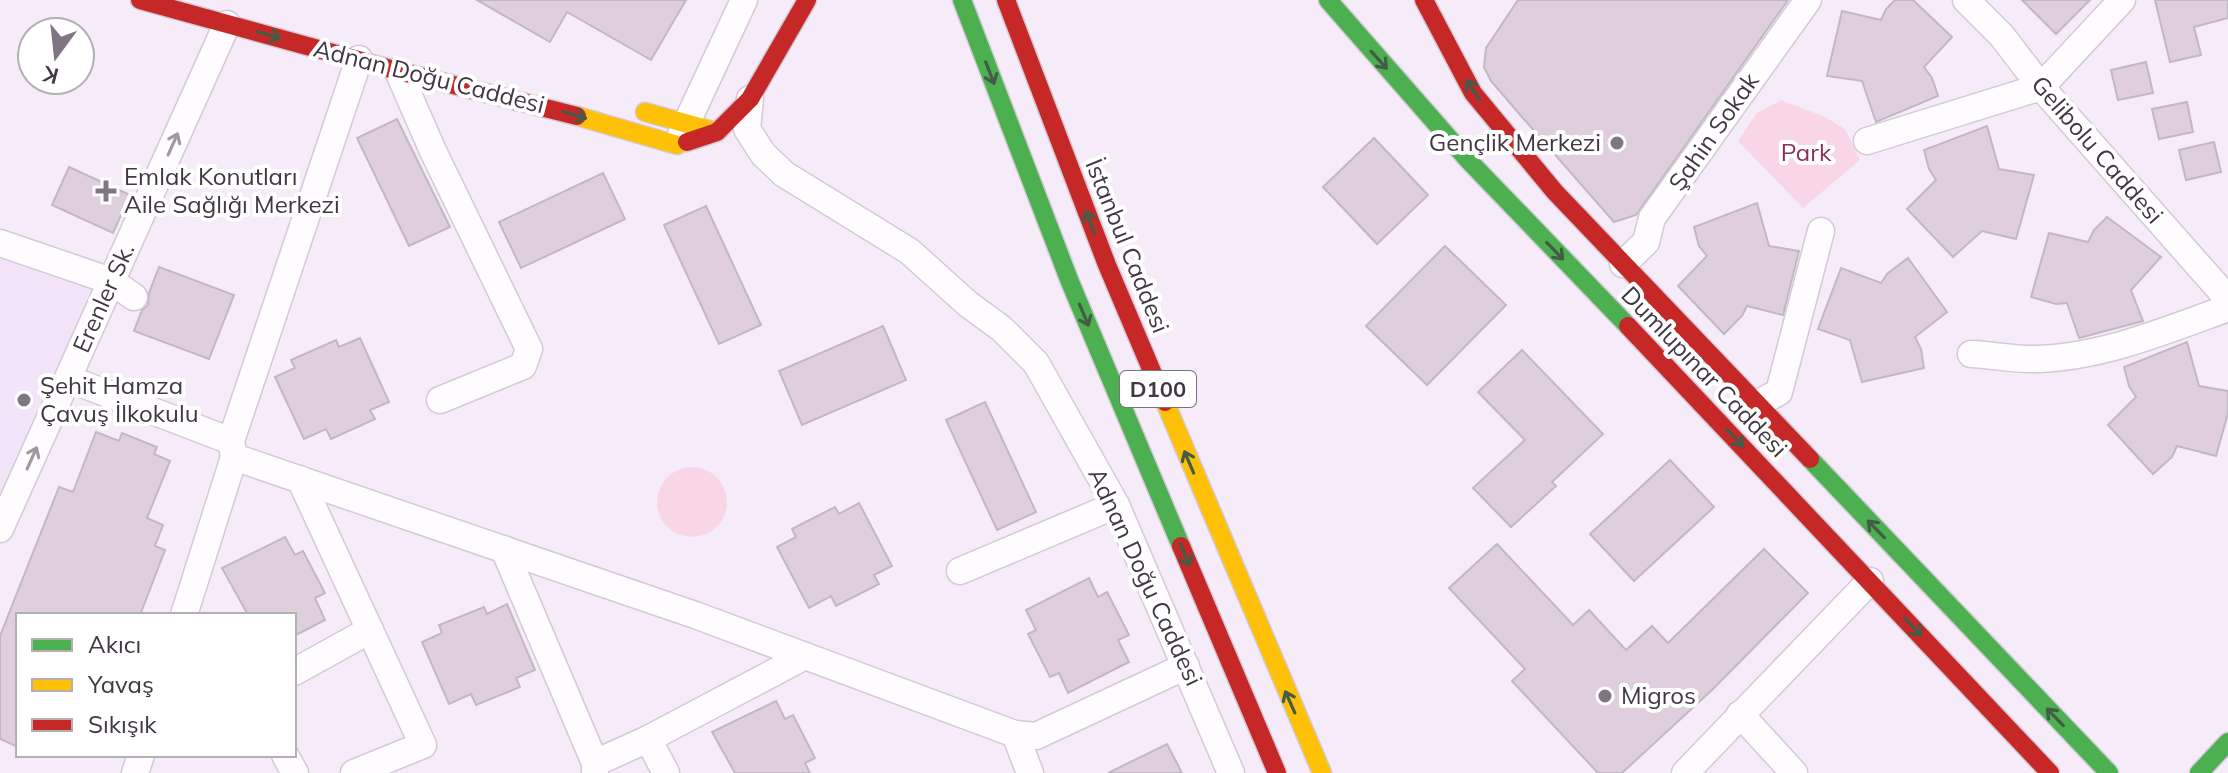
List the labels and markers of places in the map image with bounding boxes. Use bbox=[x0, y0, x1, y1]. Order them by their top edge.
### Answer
place label: Gençlik Merkezi bbox=[1429, 127, 1601, 157]
marker: Gençlik Merkezi bbox=[1608, 134, 1626, 152]
place label: Emlak Konutları Aile Sağlığı Merkezi bbox=[124, 161, 340, 219]
marker: Emlak Konutları Aile Sağlığı Merkezi bbox=[95, 180, 117, 202]
place label: Şehit Hamza Çavuş İlkokulu bbox=[40, 370, 199, 428]
marker: Şehit Hamza Çavuş İlkokulu bbox=[15, 391, 33, 409]
place label: Migros bbox=[1621, 680, 1696, 710]
marker: Migros bbox=[1596, 687, 1614, 705]

